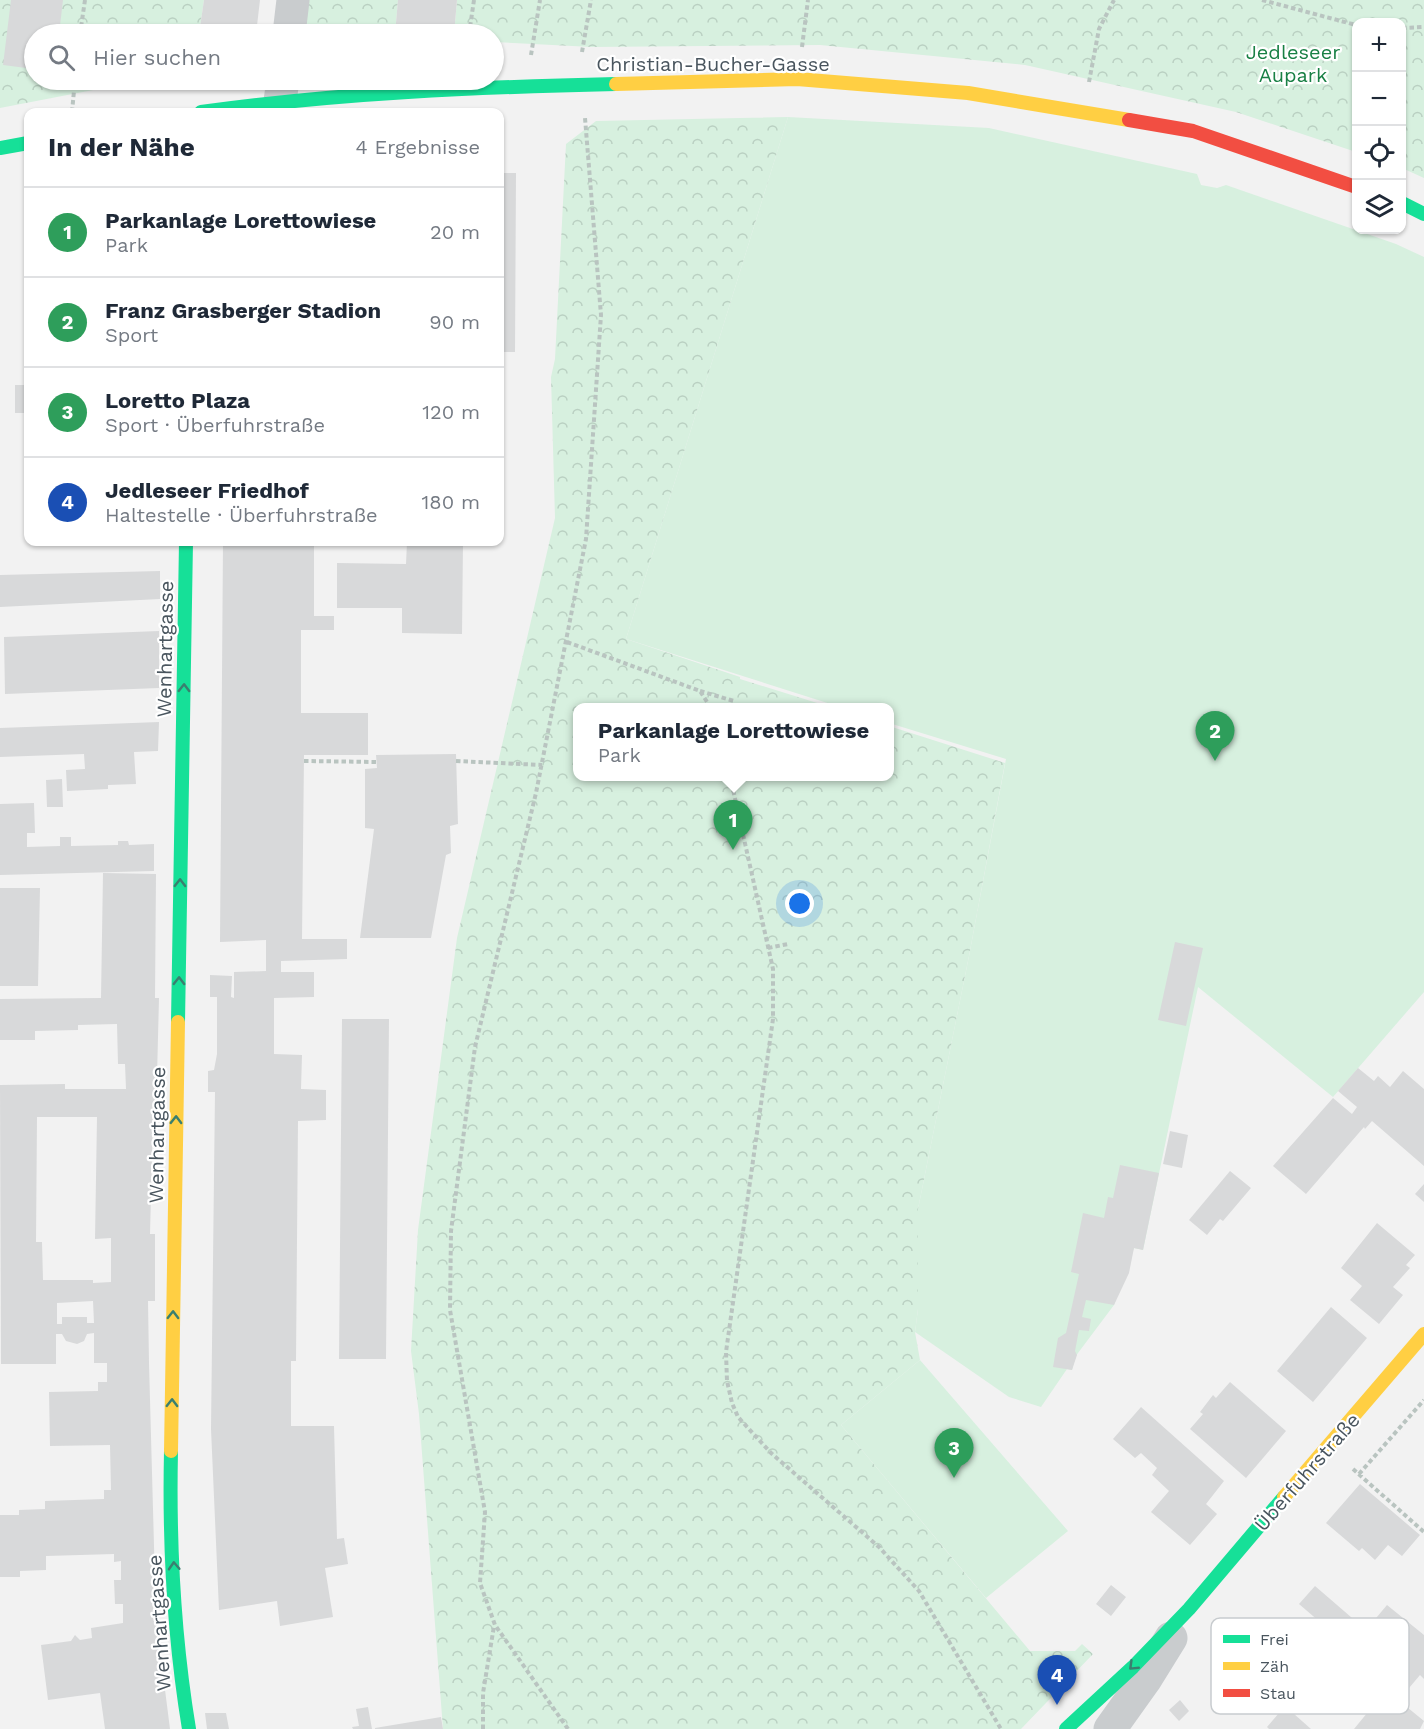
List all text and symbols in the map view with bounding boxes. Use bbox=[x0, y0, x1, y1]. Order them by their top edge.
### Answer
map controls bbox=[1352, 18, 1406, 234]
button: + bbox=[1352, 18, 1406, 72]
search box bbox=[24, 24, 504, 90]
park label: Jedleseer Aupark bbox=[1246, 40, 1340, 87]
icon: search bbox=[45, 41, 78, 74]
text: Hier suchen bbox=[93, 45, 221, 70]
street label: Christian-Bucher-Gasse bbox=[596, 52, 830, 76]
button: − bbox=[1352, 72, 1406, 126]
button: locate bbox=[1352, 126, 1406, 180]
text: In der Nähe bbox=[48, 132, 195, 162]
text: 4 Ergebnisse bbox=[356, 135, 480, 159]
button: layers bbox=[1352, 180, 1406, 234]
text: Parkanlage Lorettowiese bbox=[105, 208, 376, 233]
text: 1 bbox=[63, 220, 72, 244]
text: 20 m bbox=[430, 220, 480, 244]
text: Park bbox=[105, 233, 148, 257]
text: Franz Grasberger Stadion bbox=[105, 298, 381, 323]
text: 2 bbox=[62, 310, 73, 334]
text: 90 m bbox=[429, 310, 480, 334]
text: Sport bbox=[105, 323, 158, 347]
text: Loretto Plaza bbox=[105, 388, 250, 413]
text: 3 bbox=[62, 400, 73, 424]
text: 120 m bbox=[422, 400, 480, 424]
text: Sport · Überfuhrstraße bbox=[105, 413, 325, 437]
text: Jedleseer Friedhof bbox=[105, 478, 309, 503]
text: 4 bbox=[61, 490, 74, 514]
text: 180 m bbox=[422, 490, 480, 514]
text: Haltestelle · Überfuhrstraße bbox=[105, 503, 378, 527]
street label: Wenhartgasse bbox=[152, 580, 178, 718]
one-way arrow bbox=[178, 684, 190, 693]
popup bbox=[573, 703, 894, 781]
pin: 2 bbox=[1196, 712, 1234, 761]
text: Parkanlage Lorettowiese bbox=[598, 718, 869, 743]
text: Park bbox=[598, 743, 641, 767]
pin: 1 bbox=[714, 800, 752, 850]
one-way arrow bbox=[174, 879, 187, 888]
your location bbox=[785, 889, 814, 918]
one-way arrow bbox=[173, 977, 185, 986]
street label: Wenhartgasse bbox=[144, 1066, 170, 1204]
one-way arrow bbox=[170, 1116, 182, 1125]
one-way arrow bbox=[167, 1311, 179, 1320]
one-way arrow bbox=[165, 1398, 178, 1407]
street label: Überfuhrstraße bbox=[1249, 1408, 1365, 1536]
pin: 3 bbox=[934, 1428, 974, 1478]
street label: Wenhartgasse bbox=[142, 1554, 176, 1692]
one-way arrow bbox=[168, 1562, 181, 1571]
legend bbox=[1211, 1618, 1409, 1714]
text: Frei bbox=[1260, 1630, 1289, 1649]
pin: 4 bbox=[1038, 1656, 1076, 1705]
text: Zäh bbox=[1260, 1657, 1289, 1676]
one-way arrow bbox=[1130, 1658, 1141, 1669]
text: Stau bbox=[1260, 1684, 1296, 1703]

